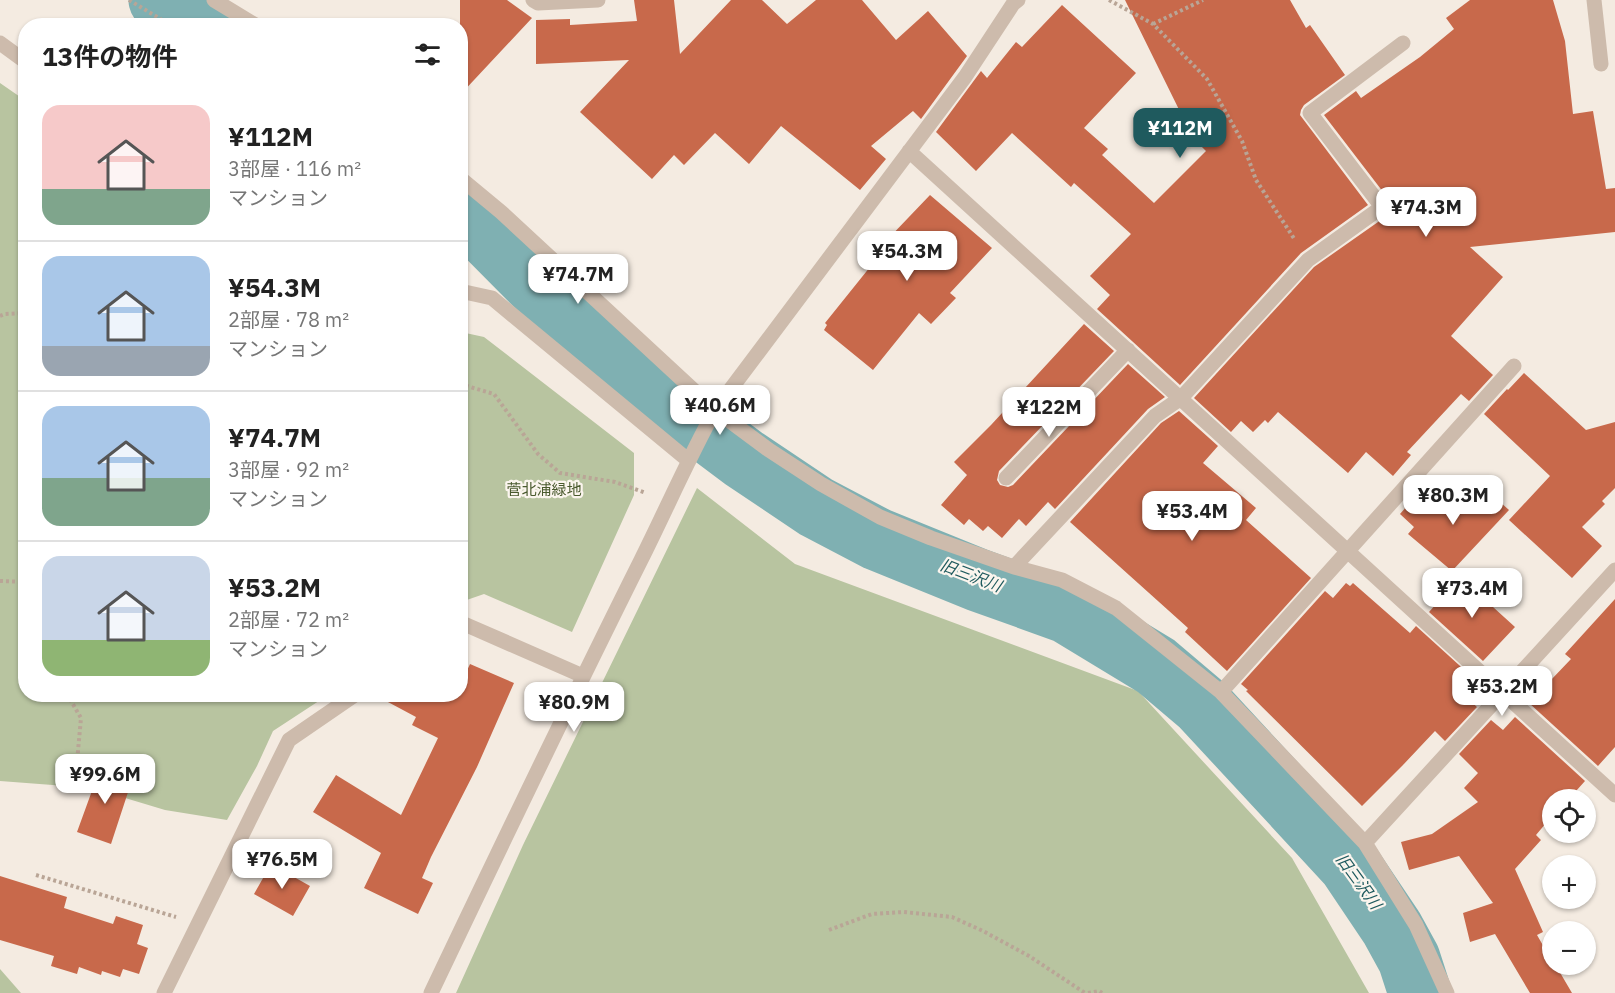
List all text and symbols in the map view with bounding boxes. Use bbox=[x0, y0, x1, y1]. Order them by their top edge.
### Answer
icon: filters bbox=[411, 38, 444, 71]
text: 13件の物件 bbox=[42, 39, 177, 73]
pin: ¥112M bbox=[1138, 108, 1222, 159]
text: ¥112M bbox=[1147, 114, 1213, 141]
text: ¥112M bbox=[228, 119, 313, 153]
icon: home bbox=[90, 129, 162, 201]
text: 3部屋 · 116 m² bbox=[228, 155, 361, 182]
text: マンション bbox=[228, 184, 328, 211]
pin: ¥74.3M bbox=[1377, 187, 1475, 238]
text: ¥74.3M bbox=[1390, 193, 1462, 220]
pin: ¥54.3M bbox=[858, 231, 956, 282]
text: ¥54.3M bbox=[871, 237, 943, 264]
pin: ¥74.7M bbox=[529, 254, 627, 305]
text: ¥74.7M bbox=[542, 260, 614, 287]
text: ¥54.3M bbox=[228, 270, 321, 304]
icon: home bbox=[90, 280, 162, 352]
text: 2部屋 · 78 m² bbox=[228, 306, 349, 333]
text: マンション bbox=[228, 335, 328, 362]
pin: ¥40.6M bbox=[671, 385, 769, 436]
pin: ¥122M bbox=[1007, 387, 1091, 438]
text: ¥40.6M bbox=[684, 391, 756, 418]
text: ¥122M bbox=[1016, 393, 1082, 420]
text: ¥74.7M bbox=[228, 420, 321, 454]
icon: home bbox=[90, 430, 162, 502]
text: 3部屋 · 92 m² bbox=[228, 456, 349, 483]
pin: ¥80.3M bbox=[1404, 475, 1502, 526]
park label: 菅北浦緑地 bbox=[506, 480, 582, 499]
text: ¥80.3M bbox=[1417, 481, 1489, 508]
text: マンション bbox=[228, 485, 328, 512]
pin: ¥53.4M bbox=[1143, 491, 1241, 542]
text: ¥53.4M bbox=[1156, 497, 1228, 524]
water label: 旧三沢川 bbox=[938, 554, 1006, 597]
pin: ¥73.4M bbox=[1423, 568, 1521, 619]
text: ¥53.2M bbox=[228, 570, 321, 604]
text: ¥73.4M bbox=[1436, 574, 1508, 601]
icon: home bbox=[90, 580, 162, 652]
text: 2部屋 · 72 m² bbox=[228, 606, 349, 633]
text: マンション bbox=[228, 635, 328, 662]
pin: ¥53.2M bbox=[1453, 666, 1551, 717]
text: ¥53.2M bbox=[1466, 672, 1538, 699]
pin: ¥80.9M bbox=[525, 682, 623, 733]
text: ¥80.9M bbox=[538, 688, 610, 715]
pin: ¥99.6M bbox=[56, 754, 154, 805]
text: ¥99.6M bbox=[69, 760, 141, 787]
map controls bbox=[1542, 789, 1596, 975]
button: locate bbox=[1542, 789, 1596, 843]
pin: ¥76.5M bbox=[233, 839, 331, 890]
text: ¥76.5M bbox=[246, 845, 318, 872]
water label: 旧三沢川 bbox=[1332, 849, 1387, 914]
button: + bbox=[1542, 855, 1596, 909]
button: − bbox=[1542, 921, 1596, 975]

